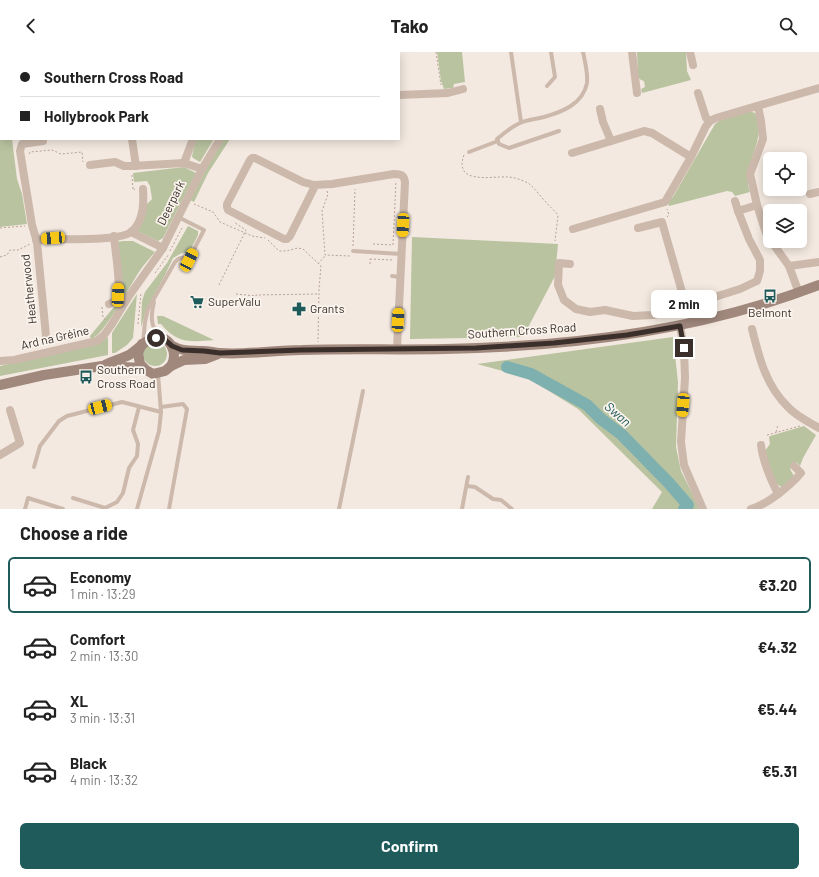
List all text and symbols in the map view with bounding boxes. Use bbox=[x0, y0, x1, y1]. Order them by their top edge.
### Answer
icon: back bbox=[20, 15, 42, 37]
text: Tako bbox=[390, 15, 429, 37]
icon: search bbox=[777, 15, 799, 37]
text: Southern Cross Road bbox=[44, 68, 183, 86]
text: Hollybrook Park bbox=[44, 107, 149, 125]
map controls bbox=[763, 152, 807, 248]
button: locate bbox=[763, 152, 807, 196]
street label: Deerpark bbox=[153, 178, 187, 227]
button: layers bbox=[763, 204, 807, 248]
car bbox=[396, 213, 410, 237]
car bbox=[41, 231, 65, 245]
car bbox=[178, 247, 200, 273]
street label: Heatherwood bbox=[17, 253, 39, 325]
car bbox=[112, 283, 124, 307]
bus stop icon: Belmont bbox=[762, 288, 778, 304]
callout: 2 min bbox=[651, 290, 717, 318]
supermarket icon: SuperValu bbox=[189, 294, 205, 310]
place label: SuperValu bbox=[208, 294, 261, 308]
text: 2 min bbox=[668, 296, 700, 312]
pharmacy icon: Grants bbox=[291, 301, 307, 317]
place label: Grants bbox=[310, 301, 345, 315]
place label: Belmont bbox=[748, 305, 792, 319]
car bbox=[391, 308, 405, 332]
street label: Southern Cross Road bbox=[467, 319, 577, 341]
street label: Ard na Gréine bbox=[19, 322, 90, 352]
route start bbox=[147, 329, 165, 347]
route end bbox=[675, 339, 693, 357]
place label: Southern Cross Road bbox=[97, 362, 155, 390]
bus stop icon: Southern Cross Road bbox=[78, 369, 94, 385]
car bbox=[676, 393, 690, 417]
car bbox=[87, 398, 113, 416]
water label: Swan bbox=[601, 398, 635, 430]
text: Choose a ride bbox=[20, 522, 128, 544]
icon: car bbox=[22, 567, 58, 603]
text: Economy bbox=[70, 568, 131, 586]
text: €3.20 bbox=[758, 576, 797, 594]
text: 1 min · 13:29 bbox=[70, 586, 136, 602]
icon: car bbox=[22, 629, 58, 665]
text: Comfort bbox=[70, 630, 125, 648]
text: €4.32 bbox=[758, 638, 797, 656]
text: 2 min · 13:30 bbox=[70, 648, 138, 664]
icon: car bbox=[22, 691, 58, 727]
text: XL bbox=[70, 692, 88, 710]
text: €5.44 bbox=[757, 700, 797, 718]
text: 3 min · 13:31 bbox=[70, 710, 135, 726]
icon: car bbox=[22, 753, 58, 789]
text: Black bbox=[70, 754, 107, 772]
text: €5.31 bbox=[762, 762, 797, 780]
text: 4 min · 13:32 bbox=[70, 772, 138, 788]
button: Confirm bbox=[20, 823, 799, 869]

